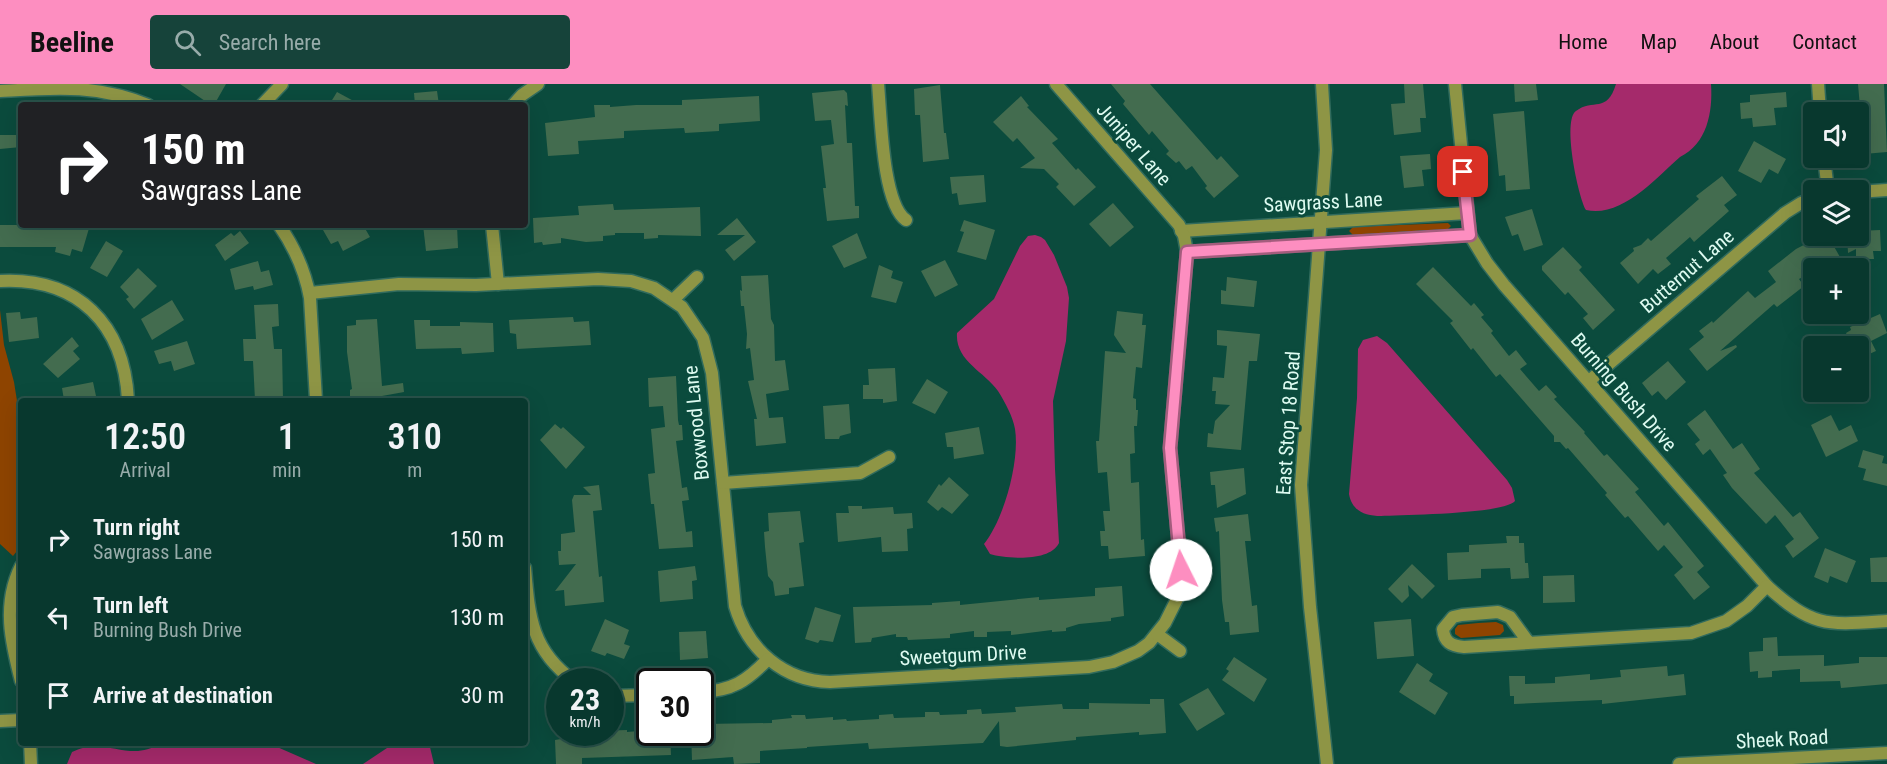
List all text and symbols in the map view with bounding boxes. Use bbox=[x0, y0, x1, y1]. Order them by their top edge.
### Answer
search box bbox=[150, 15, 570, 69]
text: Beeline bbox=[30, 26, 114, 59]
icon: search bbox=[171, 26, 204, 59]
text: Search here bbox=[219, 30, 321, 55]
text: Home bbox=[1558, 30, 1608, 54]
text: Map bbox=[1641, 30, 1677, 54]
text: About bbox=[1710, 30, 1759, 54]
text: Contact bbox=[1792, 30, 1857, 54]
street label: Juniper Lane bbox=[1092, 98, 1176, 190]
map controls bbox=[1803, 102, 1869, 402]
button: sound bbox=[1803, 102, 1869, 168]
text: 150 m bbox=[141, 125, 246, 174]
icon: right bbox=[42, 126, 120, 204]
pin bbox=[1437, 146, 1488, 197]
icon: arrive bbox=[1446, 155, 1479, 188]
text: Sawgrass Lane bbox=[141, 175, 302, 207]
button: layers bbox=[1803, 180, 1869, 246]
street label: Sawgrass Lane bbox=[1263, 187, 1383, 217]
street label: Butternut Lane bbox=[1635, 224, 1739, 318]
button: + bbox=[1803, 258, 1869, 324]
street label: Burning Bush Drive bbox=[1566, 328, 1682, 456]
button: − bbox=[1803, 336, 1869, 402]
street label: East Stop 18 Road bbox=[1271, 350, 1305, 496]
street label: Boxwood Lane bbox=[678, 364, 714, 482]
text: 12:50 bbox=[104, 416, 186, 458]
text: 1 bbox=[278, 416, 296, 458]
text: 310 bbox=[388, 416, 442, 458]
text: Arrival bbox=[120, 458, 171, 482]
text: min bbox=[272, 458, 301, 482]
text: m bbox=[407, 458, 422, 482]
text: Turn right bbox=[93, 515, 180, 540]
icon: right bbox=[42, 523, 75, 556]
text: 150 m bbox=[450, 527, 504, 552]
position arrow bbox=[1149, 538, 1213, 602]
text: Sawgrass Lane bbox=[93, 540, 212, 564]
text: Turn left bbox=[93, 593, 168, 618]
icon: left bbox=[42, 601, 75, 634]
text: 130 m bbox=[450, 605, 504, 630]
text: Burning Bush Drive bbox=[93, 618, 242, 642]
street label: Sweetgum Drive bbox=[899, 640, 1027, 670]
speed limit sign: 30 bbox=[636, 668, 714, 746]
icon: arrive bbox=[42, 679, 75, 712]
text: 23 bbox=[570, 682, 600, 717]
text: Arrive at destination bbox=[93, 683, 273, 708]
text: 30 m bbox=[461, 683, 504, 708]
text: km/h bbox=[570, 713, 600, 731]
street label: Sheek Road bbox=[1735, 725, 1829, 753]

